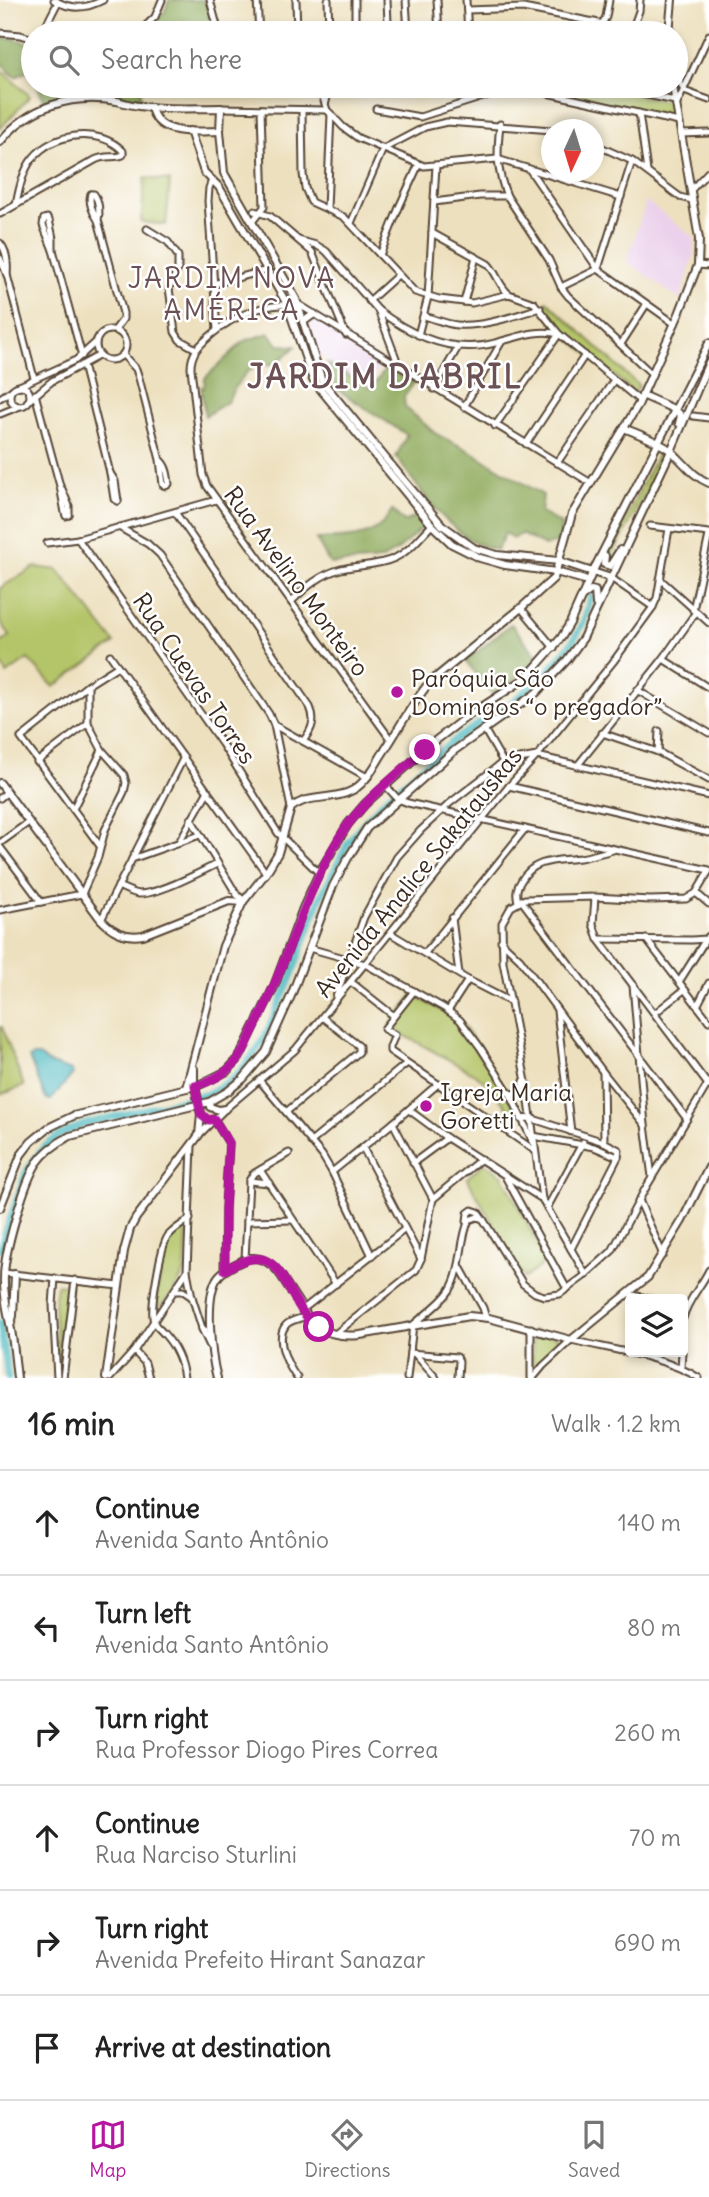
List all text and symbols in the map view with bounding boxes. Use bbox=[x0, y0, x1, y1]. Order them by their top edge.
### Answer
search box bbox=[21, 21, 688, 98]
icon: search bbox=[45, 41, 83, 79]
text: Search here bbox=[101, 43, 242, 76]
north arrow bbox=[541, 119, 604, 182]
district label: JARDIM NOVA AMÉRICA bbox=[128, 260, 336, 328]
district label: JARDIM D'ABRIL bbox=[247, 356, 523, 397]
street label: Rua Avelino Monteiro bbox=[218, 480, 376, 682]
street label: Rua Cuevas Torres bbox=[127, 587, 263, 769]
place label: Paróquia São Domingos “o pregador” bbox=[411, 663, 663, 721]
marker: Paróquia São Domingos “o pregador” bbox=[389, 684, 405, 700]
route end bbox=[409, 734, 440, 765]
street label: Avenida Analice Sakatauskas bbox=[308, 741, 528, 1003]
place label: Igreja Maria Goretti bbox=[440, 1077, 572, 1135]
marker: Igreja Maria Goretti bbox=[418, 1098, 434, 1114]
map controls bbox=[625, 1294, 688, 1357]
button: layers bbox=[625, 1294, 688, 1357]
route start bbox=[303, 1311, 334, 1342]
text: 16 min bbox=[28, 1405, 115, 1443]
text: Walk · 1.2 km bbox=[551, 1409, 681, 1438]
text: Continue bbox=[95, 1492, 200, 1525]
icon: ahead bbox=[28, 1504, 66, 1542]
text: 140 m bbox=[618, 1508, 681, 1537]
text: Avenida Santo Antônio bbox=[95, 1525, 329, 1554]
text: Turn left bbox=[95, 1597, 191, 1630]
icon: left bbox=[28, 1609, 66, 1647]
text: 80 m bbox=[627, 1613, 681, 1642]
text: Avenida Santo Antônio bbox=[95, 1630, 329, 1659]
text: Turn right bbox=[95, 1702, 208, 1735]
icon: right bbox=[28, 1714, 66, 1752]
text: 260 m bbox=[614, 1718, 681, 1747]
text: Rua Professor Diogo Pires Correa bbox=[95, 1735, 438, 1764]
text: Continue bbox=[95, 1807, 200, 1840]
icon: ahead bbox=[28, 1819, 66, 1857]
text: 70 m bbox=[629, 1823, 681, 1852]
text: Rua Narciso Sturlini bbox=[95, 1840, 297, 1869]
text: Turn right bbox=[95, 1912, 208, 1945]
icon: right bbox=[28, 1924, 66, 1962]
text: 690 m bbox=[614, 1928, 681, 1957]
text: Avenida Prefeito Hirant Sanazar bbox=[95, 1945, 425, 1974]
icon: arrive bbox=[28, 2029, 66, 2067]
text: Arrive at destination bbox=[95, 2031, 331, 2064]
tab: Map bbox=[89, 2116, 127, 2182]
tab: Directions bbox=[305, 2116, 390, 2182]
tab: Saved bbox=[568, 2116, 620, 2182]

